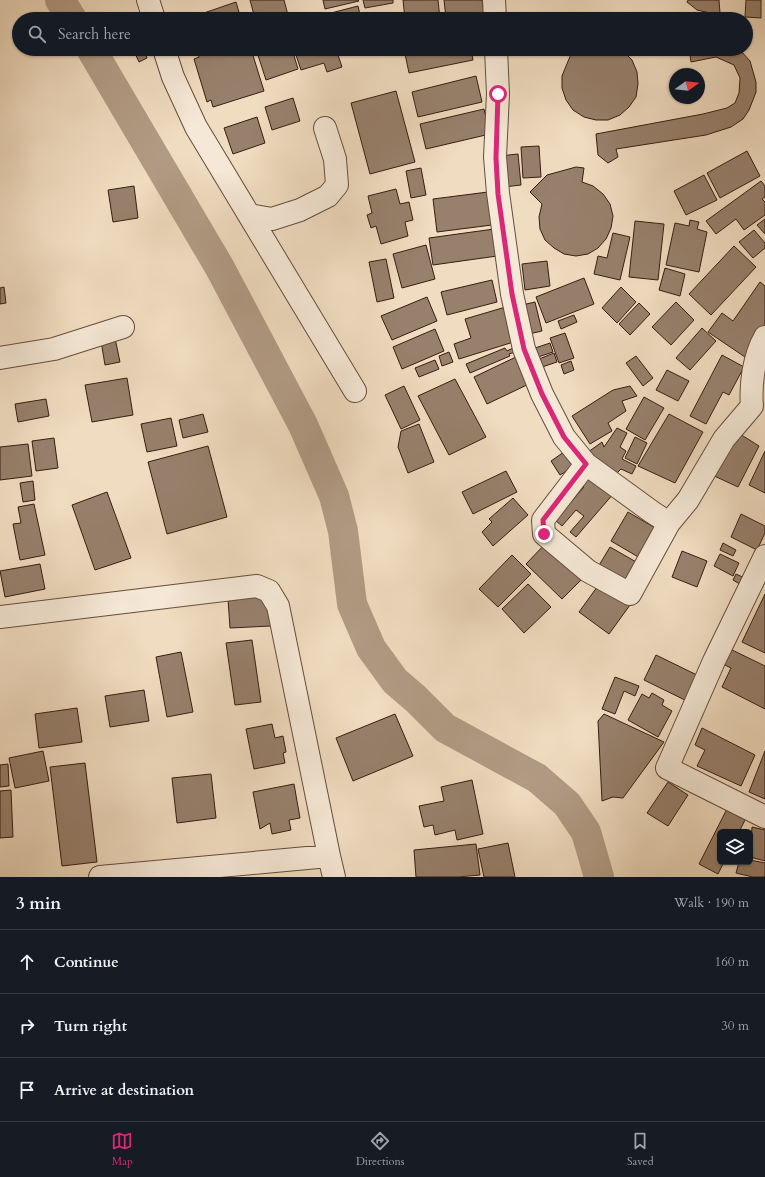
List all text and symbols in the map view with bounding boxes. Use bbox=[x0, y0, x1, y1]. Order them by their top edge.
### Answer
search box bbox=[12, 12, 753, 56]
icon: search bbox=[26, 23, 48, 45]
text: Search here bbox=[58, 24, 131, 44]
north arrow bbox=[669, 68, 705, 104]
route start bbox=[489, 85, 507, 103]
route end bbox=[535, 525, 553, 543]
map controls bbox=[717, 829, 753, 865]
button: layers bbox=[717, 829, 753, 865]
text: 3 min bbox=[16, 892, 61, 915]
text: Walk · 190 m bbox=[674, 894, 749, 912]
icon: ahead bbox=[16, 951, 38, 973]
text: Continue bbox=[54, 952, 119, 972]
text: 160 m bbox=[715, 953, 749, 971]
icon: right bbox=[16, 1015, 38, 1037]
text: Turn right bbox=[54, 1016, 127, 1036]
text: 30 m bbox=[721, 1017, 749, 1035]
icon: arrive bbox=[16, 1079, 38, 1101]
text: Arrive at destination bbox=[54, 1080, 194, 1100]
tab: Map bbox=[111, 1130, 133, 1169]
tab: Directions bbox=[356, 1130, 404, 1169]
tab: Saved bbox=[627, 1130, 654, 1169]

